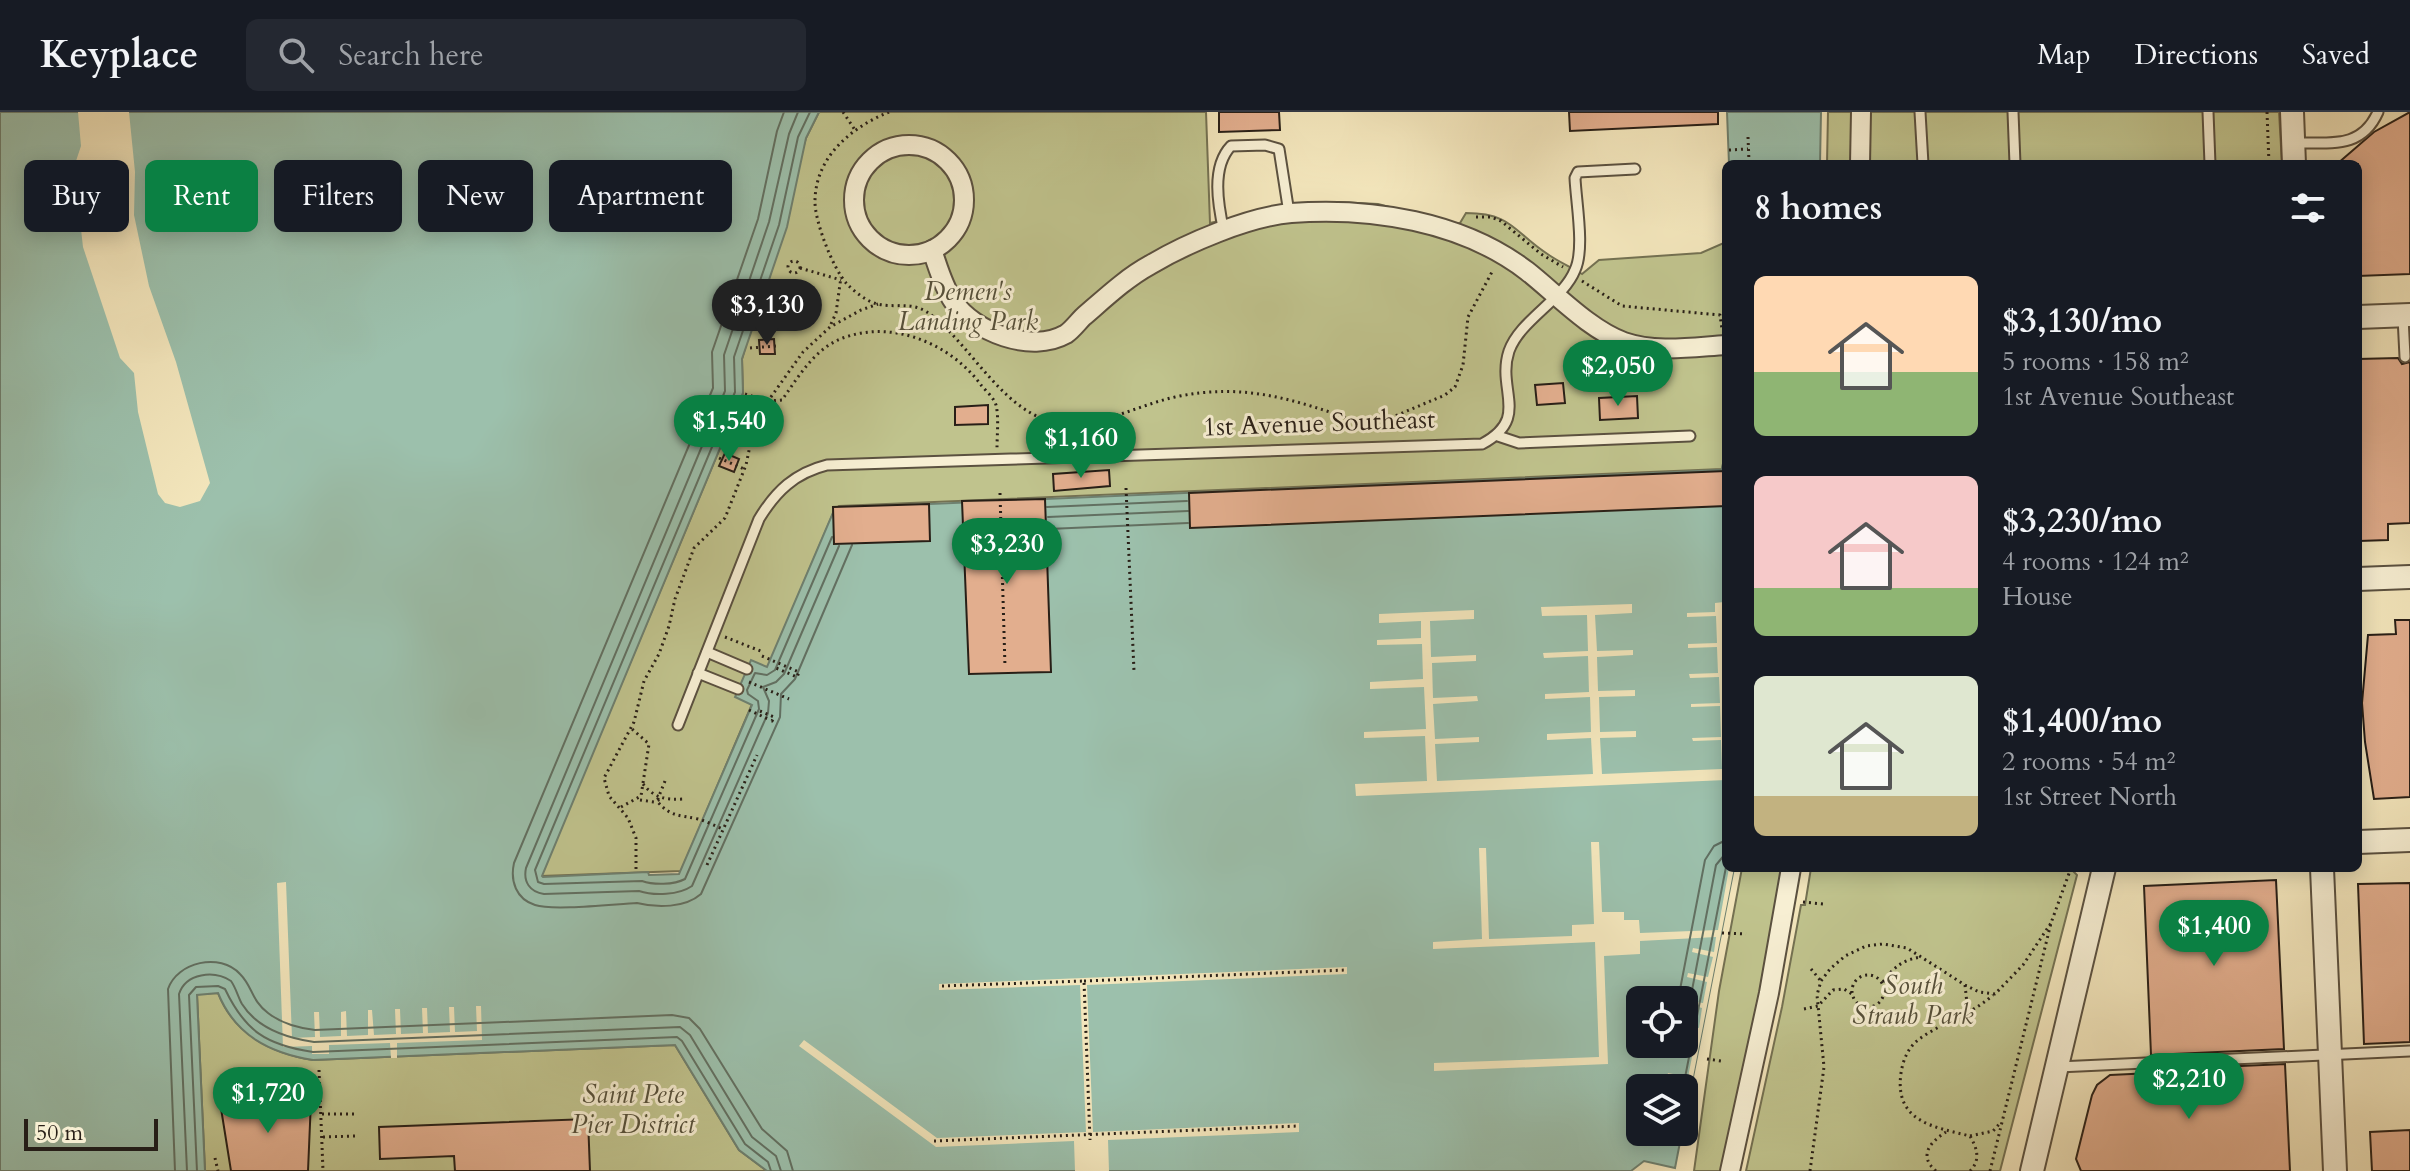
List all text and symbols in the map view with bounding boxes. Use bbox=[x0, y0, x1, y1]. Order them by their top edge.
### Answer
search box bbox=[246, 19, 806, 91]
text: Keyplace bbox=[40, 29, 198, 81]
icon: search bbox=[274, 33, 318, 77]
text: Search here bbox=[338, 35, 484, 76]
text: Map bbox=[2037, 36, 2091, 74]
text: Directions bbox=[2135, 36, 2258, 74]
text: Saved bbox=[2302, 36, 2370, 74]
chip: Buy bbox=[24, 160, 129, 232]
chip: Rent bbox=[145, 160, 258, 232]
chip: Filters bbox=[274, 160, 402, 232]
chip: New bbox=[418, 160, 533, 232]
chip: Apartment bbox=[549, 160, 732, 232]
text: 8 homes bbox=[1754, 185, 1882, 231]
icon: filters bbox=[2286, 186, 2330, 230]
park label: Demen's Landing Park bbox=[898, 274, 1038, 339]
pin: $3,130 bbox=[702, 279, 832, 347]
text: $3,130 bbox=[730, 287, 804, 322]
text: $3,130/mo bbox=[2002, 298, 2162, 344]
icon: home bbox=[1818, 308, 1914, 404]
pin: $2,050 bbox=[1553, 340, 1683, 408]
text: 5 rooms · 158 m² bbox=[2002, 344, 2189, 379]
text: $2,050 bbox=[1581, 348, 1655, 383]
text: 1st Avenue Southeast bbox=[2002, 379, 2234, 414]
pin: $1,540 bbox=[664, 395, 794, 463]
street label: 1st Avenue Southeast bbox=[1202, 401, 1436, 445]
text: $1,540 bbox=[692, 403, 766, 438]
pin: $1,160 bbox=[1016, 412, 1146, 480]
text: $1,160 bbox=[1044, 420, 1118, 455]
text: $3,230/mo bbox=[2002, 498, 2162, 544]
icon: home bbox=[1818, 508, 1914, 604]
pin: $3,230 bbox=[942, 518, 1072, 586]
text: $3,230 bbox=[970, 526, 1044, 561]
text: 4 rooms · 124 m² bbox=[2002, 544, 2189, 579]
text: House bbox=[2002, 579, 2073, 614]
text: $1,400/mo bbox=[2002, 698, 2162, 744]
icon: home bbox=[1818, 708, 1914, 804]
text: 2 rooms · 54 m² bbox=[2002, 744, 2175, 779]
text: 1st Street North bbox=[2002, 779, 2177, 814]
pin: $1,400 bbox=[2149, 900, 2279, 968]
text: $1,400 bbox=[2177, 908, 2251, 943]
park label: South Straub Park bbox=[1852, 968, 1974, 1033]
map controls bbox=[1626, 986, 1698, 1146]
button: locate bbox=[1626, 986, 1698, 1058]
pin: $2,210 bbox=[2124, 1053, 2254, 1121]
text: $2,210 bbox=[2152, 1061, 2226, 1096]
pin: $1,720 bbox=[203, 1067, 333, 1135]
button: layers bbox=[1626, 1074, 1698, 1146]
text: $1,720 bbox=[231, 1075, 305, 1110]
park label: Saint Pete Pier District bbox=[571, 1077, 695, 1142]
scale bar bbox=[24, 1115, 158, 1151]
text: 50 m bbox=[36, 1118, 83, 1148]

